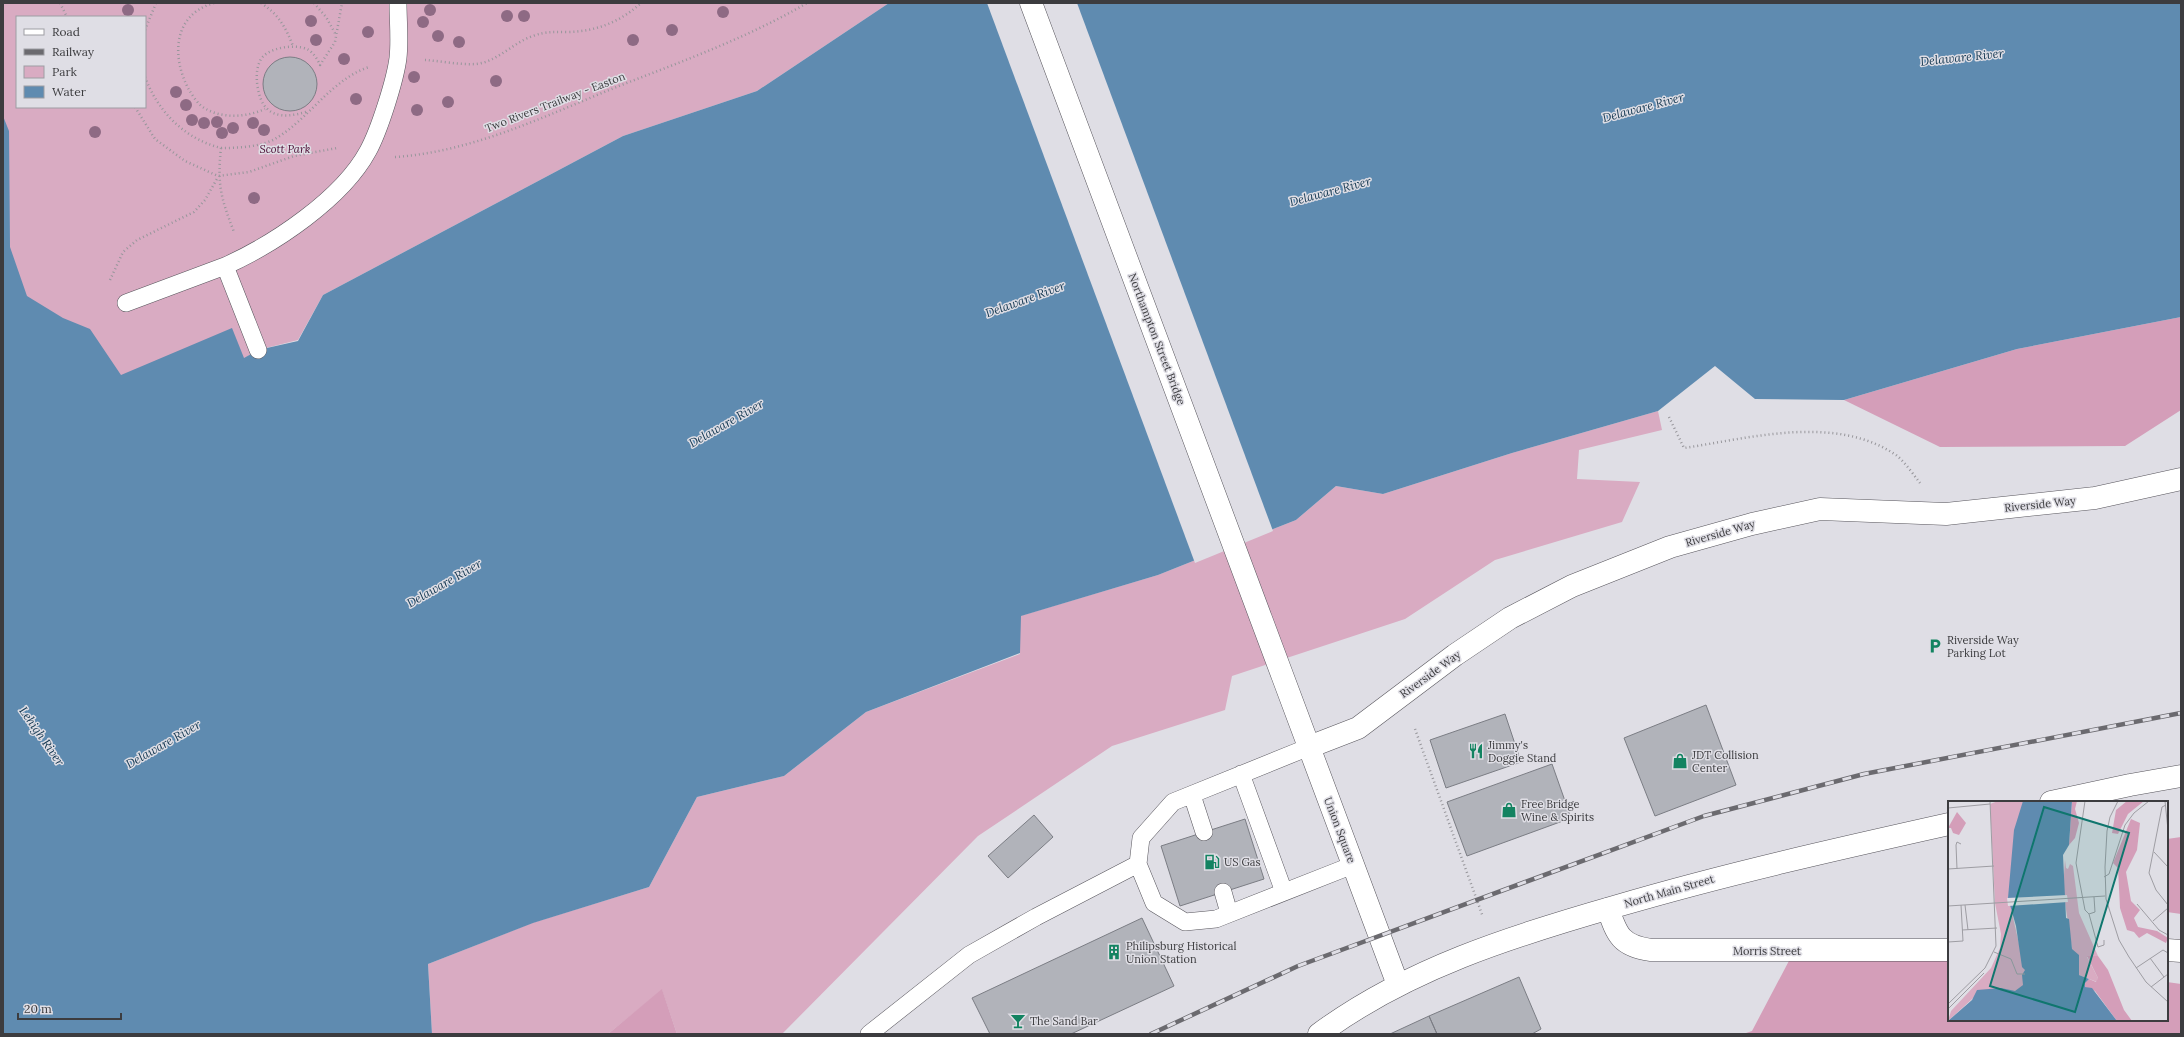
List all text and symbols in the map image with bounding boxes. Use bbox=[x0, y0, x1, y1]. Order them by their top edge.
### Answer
legend bbox=[16, 16, 146, 108]
text: Road bbox=[52, 24, 80, 39]
text: Railway bbox=[52, 44, 95, 59]
water label: Delaware River bbox=[1920, 45, 2005, 69]
text: Park bbox=[52, 64, 78, 79]
street label: Two Rivers Trailway - Easton bbox=[483, 69, 627, 135]
text: Water bbox=[52, 84, 87, 99]
water label: Delaware River bbox=[1601, 89, 1686, 125]
park label: Scott Park bbox=[259, 142, 311, 156]
water label: Delaware River bbox=[1288, 173, 1373, 209]
street label: Northampton Street Bridge bbox=[1125, 271, 1189, 407]
water label: Delaware River bbox=[983, 277, 1067, 320]
water label: Delaware River bbox=[686, 395, 767, 450]
street label: Riverside Way bbox=[2004, 493, 2077, 515]
street label: Riverside Way bbox=[1684, 516, 1757, 550]
water label: Delaware River bbox=[404, 555, 485, 610]
place label: Riverside Way Parking Lot bbox=[1947, 633, 2019, 660]
parking icon: Riverside Way Parking Lot bbox=[1926, 637, 1944, 655]
street label: Riverside Way bbox=[1397, 647, 1463, 701]
water label: Lehigh River bbox=[16, 704, 68, 769]
water label: Delaware River bbox=[123, 716, 204, 771]
place label: Jimmy's Doggie Stand bbox=[1487, 738, 1557, 765]
restaurant icon: Jimmy's Doggie Stand bbox=[1467, 742, 1485, 760]
place label: JDT Collision Center bbox=[1691, 748, 1759, 775]
shop icon: JDT Collision Center bbox=[1671, 752, 1689, 770]
street label: Union Square bbox=[1321, 795, 1359, 865]
place label: Free Bridge Wine & Spirits bbox=[1521, 797, 1594, 824]
shop icon: Free Bridge Wine & Spirits bbox=[1500, 801, 1518, 819]
inset map bbox=[1948, 801, 2168, 1021]
fuel station icon: US Gas bbox=[1203, 853, 1221, 871]
place label: US Gas bbox=[1224, 855, 1261, 869]
street label: North Main Street bbox=[1622, 871, 1716, 911]
place label: Philipsburg Historical Union Station bbox=[1126, 939, 1236, 966]
building icon: Philipsburg Historical Union Station bbox=[1105, 943, 1123, 961]
street label: Morris Street bbox=[1733, 944, 1802, 958]
scale bar bbox=[18, 995, 121, 1021]
text: 20 m bbox=[24, 1001, 52, 1016]
bar icon: The Sand Bar bbox=[1009, 1012, 1027, 1030]
place label: The Sand Bar bbox=[1030, 1014, 1098, 1028]

